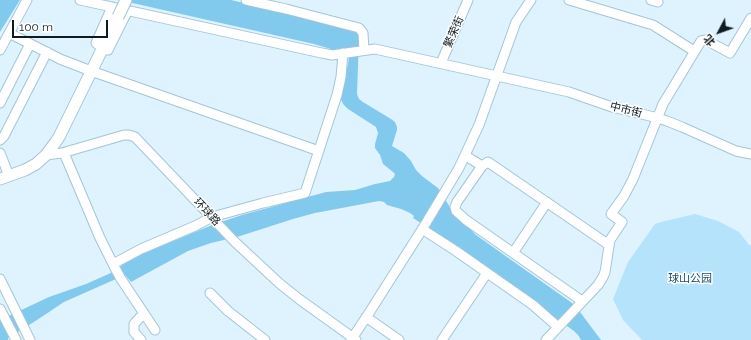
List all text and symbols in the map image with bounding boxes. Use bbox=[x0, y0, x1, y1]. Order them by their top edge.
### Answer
scale bar bbox=[14, 12, 110, 38]
north arrow bbox=[699, 12, 739, 52]
street label: 繁荣街 bbox=[441, 14, 467, 50]
text: 100 m bbox=[19, 20, 53, 34]
text: 北 bbox=[701, 32, 718, 49]
street label: 中市街 bbox=[608, 100, 644, 120]
street label: 环球路 bbox=[191, 195, 223, 229]
park label: 球山公园 bbox=[668, 272, 712, 286]

